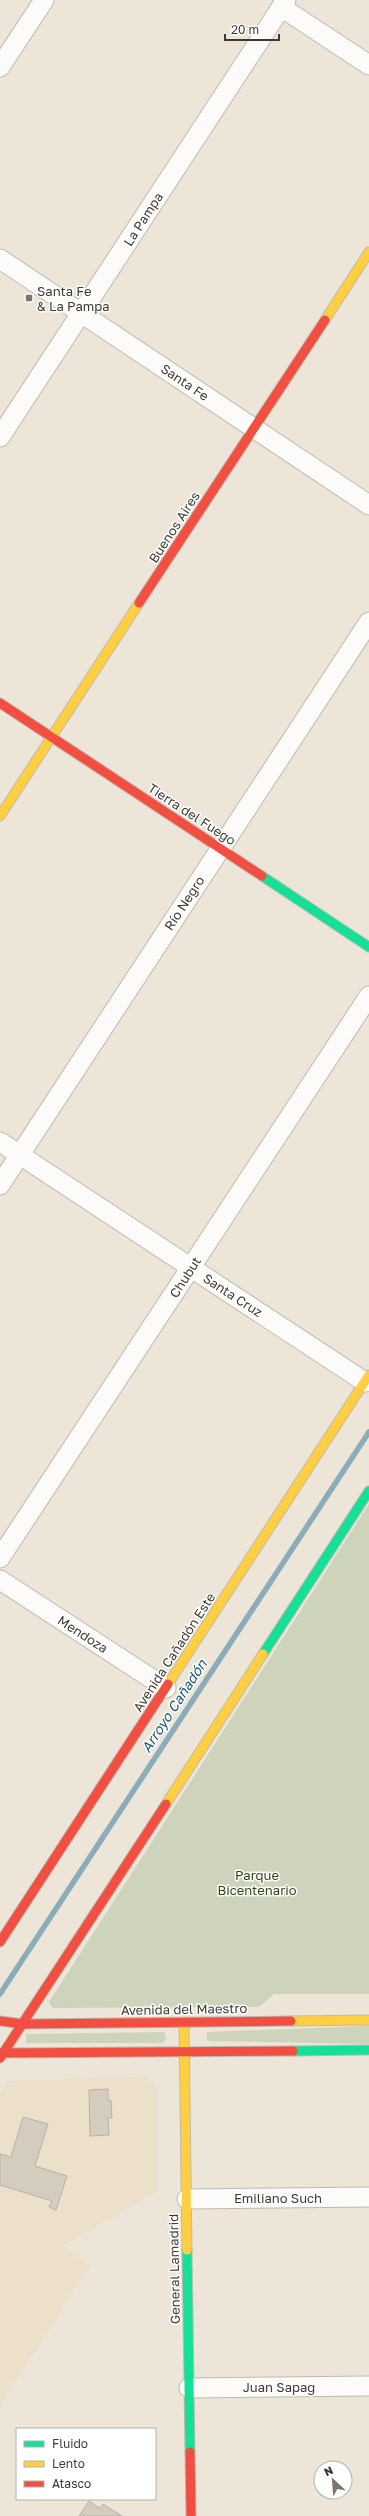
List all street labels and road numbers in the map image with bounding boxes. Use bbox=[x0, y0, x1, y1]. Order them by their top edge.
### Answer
street label: La Pampa bbox=[120, 189, 166, 249]
street label: Santa Fe bbox=[158, 360, 212, 404]
street label: Buenos Aires bbox=[145, 488, 203, 566]
street label: Tierra del Fuego bbox=[145, 780, 239, 848]
street label: Río Negro bbox=[161, 873, 208, 933]
street label: Chubut bbox=[166, 1253, 204, 1301]
street label: Santa Cruz bbox=[200, 1270, 266, 1320]
street label: Avenida Cañadón Este bbox=[130, 1589, 218, 1715]
street label: Mendoza bbox=[55, 1612, 111, 1656]
street label: Avenida del Maestro bbox=[121, 2000, 248, 2018]
street label: Emiliano Such bbox=[234, 2190, 322, 2206]
street label: General Lamadrid bbox=[165, 2214, 183, 2324]
street label: Juan Sapag bbox=[243, 2379, 315, 2395]

